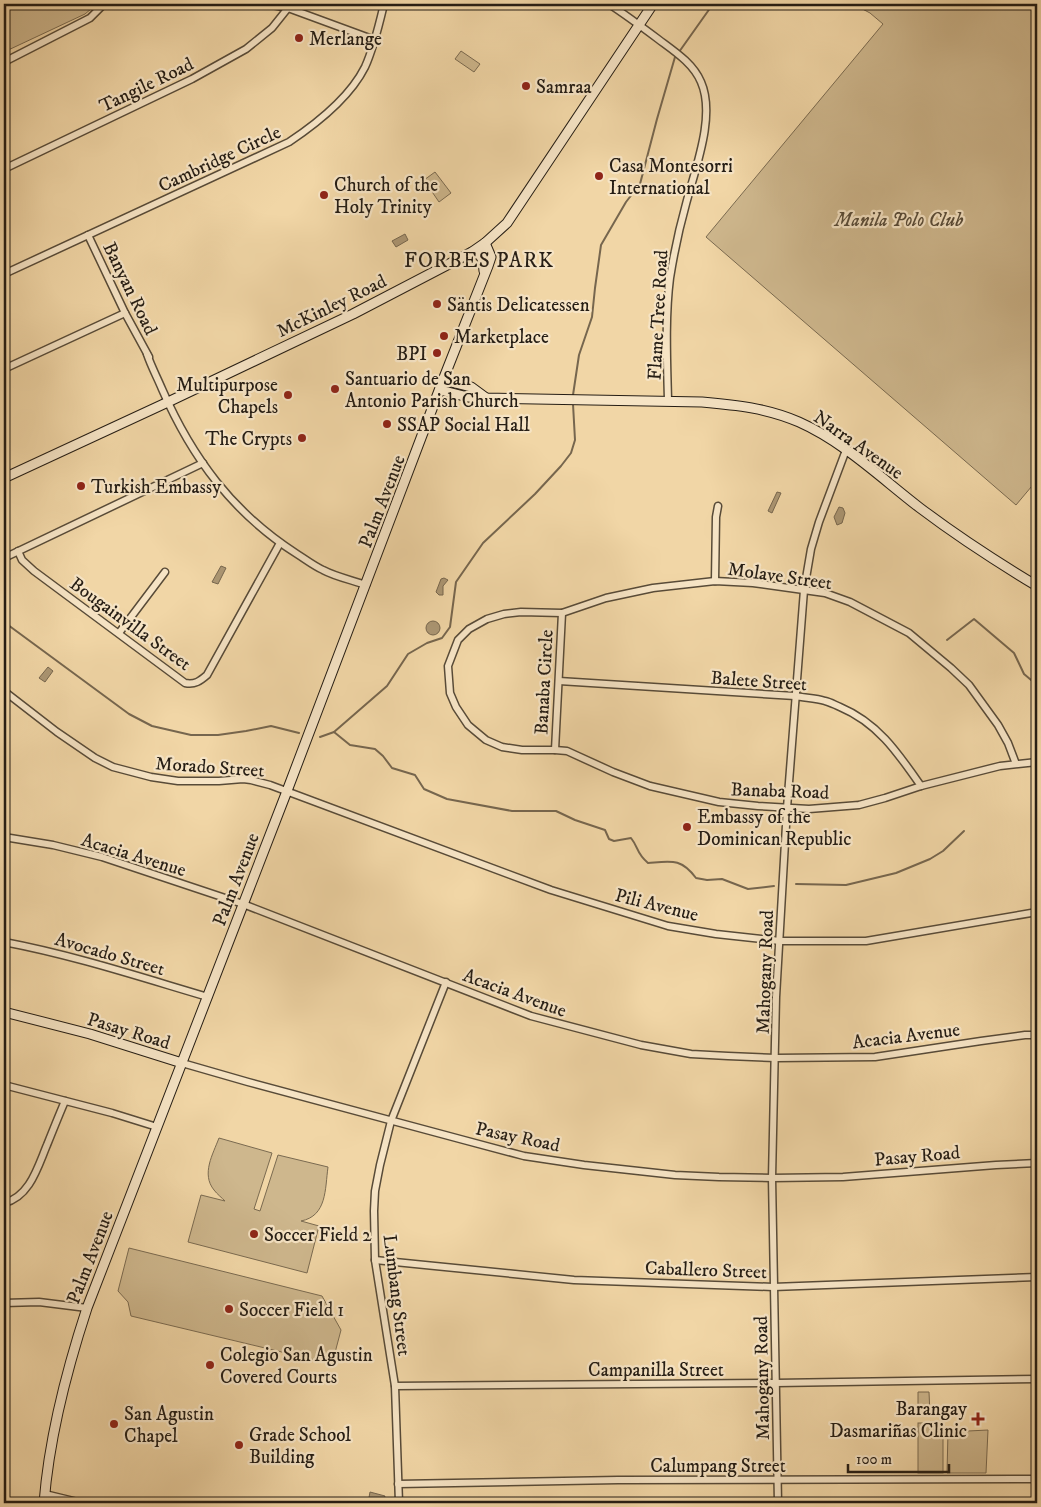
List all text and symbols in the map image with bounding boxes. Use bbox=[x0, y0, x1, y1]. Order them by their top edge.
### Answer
place label: Merlange bbox=[309, 28, 382, 51]
marker: Merlange bbox=[293, 32, 305, 44]
street label: Tangile Road bbox=[96, 52, 198, 118]
place label: Samraa bbox=[536, 76, 592, 99]
marker: Samraa bbox=[520, 80, 532, 92]
street label: Cambridge Circle bbox=[155, 121, 285, 198]
place label: Casa Montesorri International bbox=[609, 155, 733, 200]
marker: Casa Montesorri International bbox=[593, 170, 605, 182]
place label: Church of the Holy Trinity bbox=[334, 174, 438, 219]
marker: Church of the Holy Trinity bbox=[318, 189, 330, 201]
park label: Manila Polo Club bbox=[833, 209, 963, 232]
street label: Banyan Road bbox=[97, 239, 162, 339]
district label: FORBES PARK bbox=[404, 248, 554, 274]
street label: Flame Tree Road bbox=[644, 249, 673, 381]
street label: McKinley Road bbox=[273, 270, 391, 343]
place label: Säntis Delicatessen bbox=[447, 294, 590, 317]
marker: Säntis Delicatessen bbox=[431, 298, 443, 310]
place label: Marketplace bbox=[454, 326, 549, 349]
marker: Marketplace bbox=[438, 330, 450, 342]
place label: BPI bbox=[396, 343, 427, 366]
marker: BPI bbox=[431, 347, 443, 359]
place label: Santuario de San Antonio Parish Church bbox=[345, 368, 519, 413]
place label: Multipurpose Chapels bbox=[176, 374, 278, 419]
marker: Santuario de San Antonio Parish Church bbox=[329, 383, 341, 395]
marker: Multipurpose Chapels bbox=[282, 389, 294, 401]
street label: Narra Avenue bbox=[809, 406, 908, 485]
place label: SSAP Social Hall bbox=[397, 414, 530, 437]
marker: SSAP Social Hall bbox=[381, 418, 393, 430]
place label: The Crypts bbox=[205, 428, 292, 451]
marker: The Crypts bbox=[296, 432, 308, 444]
street label: Palm Avenue bbox=[354, 452, 411, 551]
place label: Turkish Embassy bbox=[91, 476, 222, 499]
marker: Turkish Embassy bbox=[75, 480, 87, 492]
street label: Molave Street bbox=[726, 558, 833, 595]
street label: Bougainvilla Street bbox=[65, 573, 195, 676]
street label: Banaba Circle bbox=[530, 629, 559, 735]
street label: Balete Street bbox=[710, 667, 808, 696]
street label: Morado Street bbox=[155, 752, 265, 783]
street label: Banaba Road bbox=[730, 778, 830, 805]
place label: Embassy of the Dominican Republic bbox=[697, 806, 851, 851]
marker: Embassy of the Dominican Republic bbox=[681, 821, 693, 833]
street label: Acacia Avenue bbox=[78, 829, 189, 882]
street label: Palm Avenue bbox=[208, 830, 265, 929]
street label: Pili Avenue bbox=[612, 884, 701, 927]
street label: Mahogany Road bbox=[752, 909, 779, 1034]
street label: Avocado Street bbox=[52, 928, 167, 981]
street label: Acacia Avenue bbox=[460, 964, 569, 1023]
street label: Pasay Road bbox=[84, 1008, 173, 1055]
street label: Acacia Avenue bbox=[851, 1018, 961, 1055]
street label: Pasay Road bbox=[473, 1117, 563, 1158]
street label: Pasay Road bbox=[873, 1141, 961, 1172]
street label: Palm Avenue bbox=[62, 1208, 119, 1307]
place label: Soccer Field 2 bbox=[264, 1224, 372, 1247]
marker: Soccer Field 2 bbox=[248, 1228, 260, 1240]
street label: Lumbang Street bbox=[378, 1233, 415, 1357]
street label: Caballero Street bbox=[644, 1257, 767, 1284]
place label: Soccer Field 1 bbox=[239, 1299, 344, 1322]
marker: Soccer Field 1 bbox=[223, 1303, 235, 1315]
street label: Mahogany Road bbox=[750, 1315, 775, 1440]
place label: Colegio San Agustin Covered Courts bbox=[220, 1344, 373, 1389]
marker: Colegio San Agustin Covered Courts bbox=[204, 1359, 216, 1371]
street label: Campanilla Street bbox=[588, 1359, 724, 1382]
place label: Barangay Dasmariñas Clinic bbox=[829, 1398, 968, 1443]
place label: San Agustin Chapel bbox=[124, 1403, 214, 1448]
marker: Barangay Dasmariñas Clinic bbox=[971, 1412, 985, 1426]
marker: San Agustin Chapel bbox=[108, 1418, 120, 1430]
place label: Grade School Building bbox=[249, 1424, 351, 1469]
marker: Grade School Building bbox=[233, 1439, 245, 1451]
scale bar bbox=[848, 1442, 950, 1474]
text: 100 m bbox=[856, 1450, 892, 1469]
street label: Calumpang Street bbox=[650, 1455, 786, 1478]

